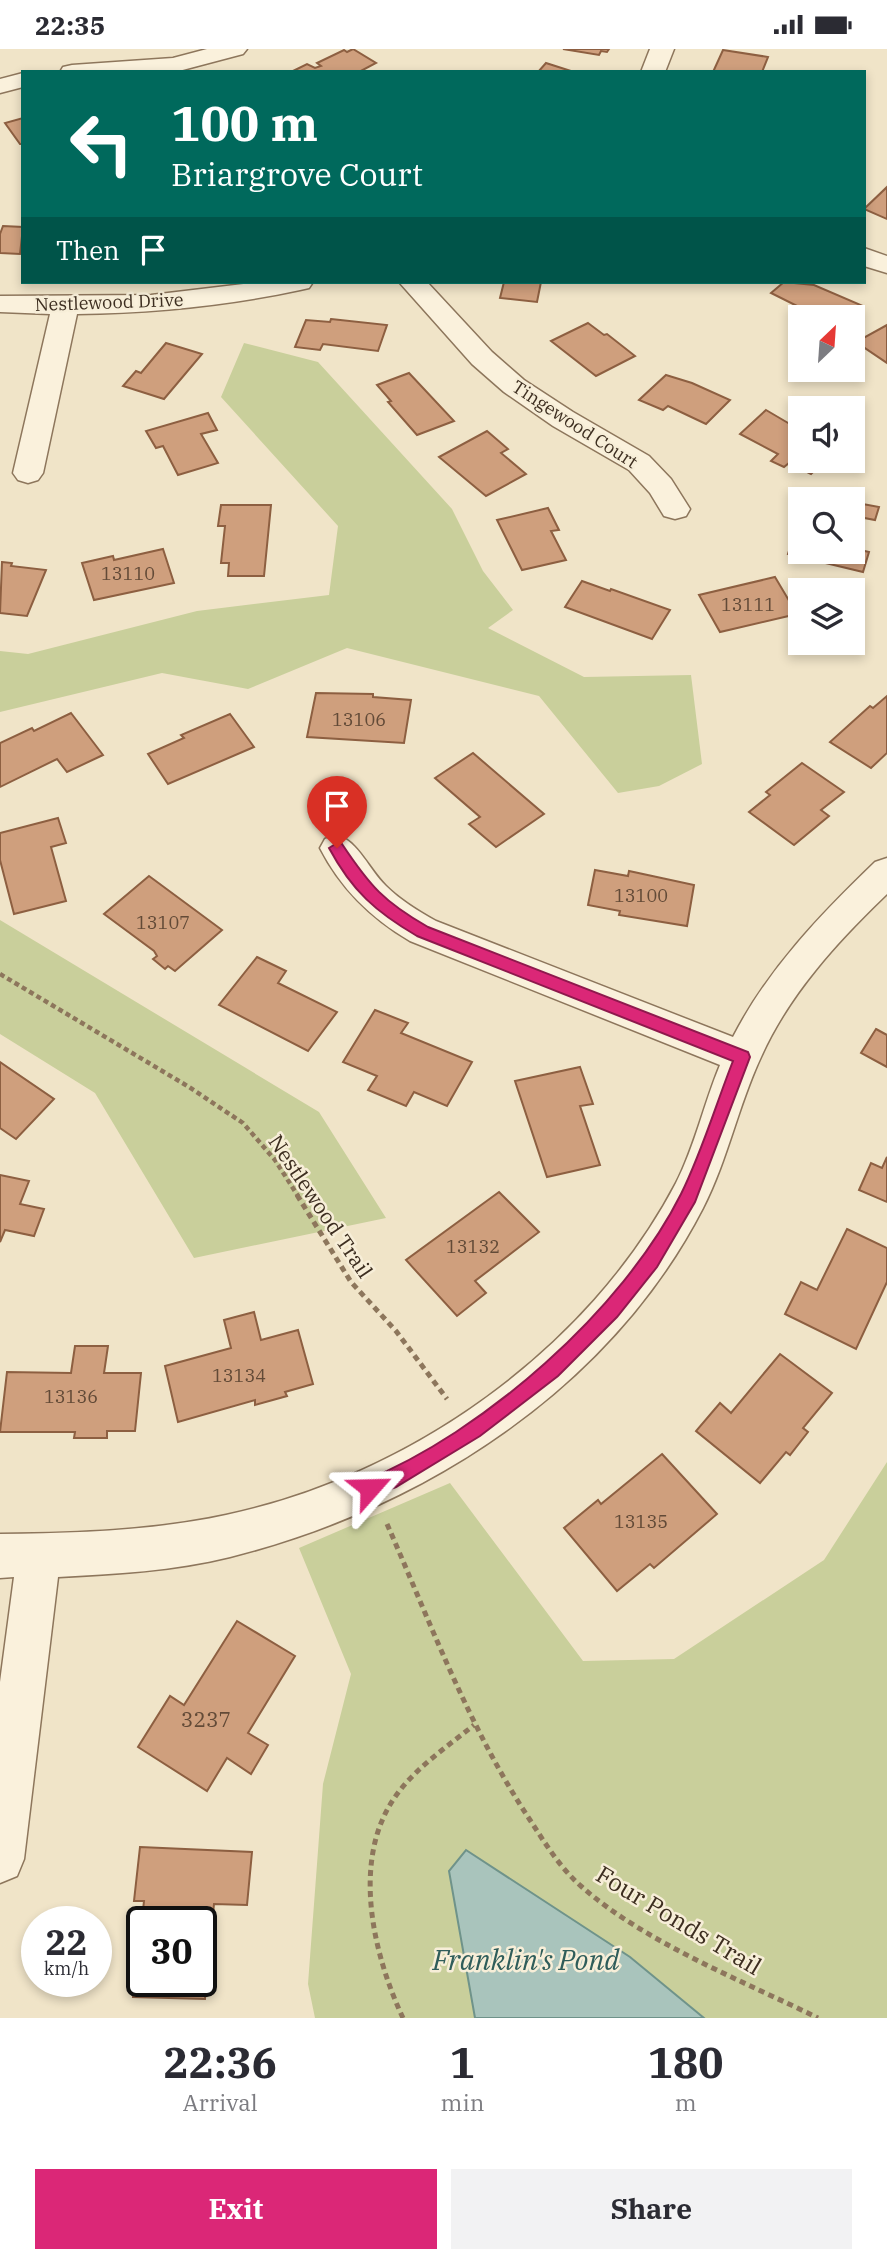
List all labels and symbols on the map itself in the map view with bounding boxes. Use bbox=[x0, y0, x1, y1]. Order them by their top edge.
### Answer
street label: Nestlewood Drive bbox=[34, 288, 184, 316]
north arrow bbox=[788, 305, 864, 381]
street label: Tingewood Court bbox=[508, 375, 642, 473]
house number: 13110 bbox=[101, 562, 155, 585]
house number: 13111 bbox=[721, 593, 775, 616]
house number: 13106 bbox=[332, 708, 386, 731]
pin bbox=[307, 776, 367, 848]
house number: 13100 bbox=[614, 884, 668, 907]
house number: 13107 bbox=[136, 911, 190, 934]
street label: Nestlewood Trail bbox=[263, 1129, 379, 1283]
house number: 13132 bbox=[446, 1235, 500, 1258]
house number: 13134 bbox=[212, 1364, 266, 1387]
house number: 13136 bbox=[44, 1385, 98, 1408]
position arrow bbox=[333, 1451, 407, 1525]
house number: 13135 bbox=[614, 1510, 668, 1533]
house number: 3237 bbox=[181, 1705, 231, 1733]
street label: Four Ponds Trail bbox=[590, 1858, 768, 1982]
speed limit sign: 30 bbox=[126, 1906, 217, 1997]
water label: Franklin's Pond bbox=[432, 1941, 620, 1978]

